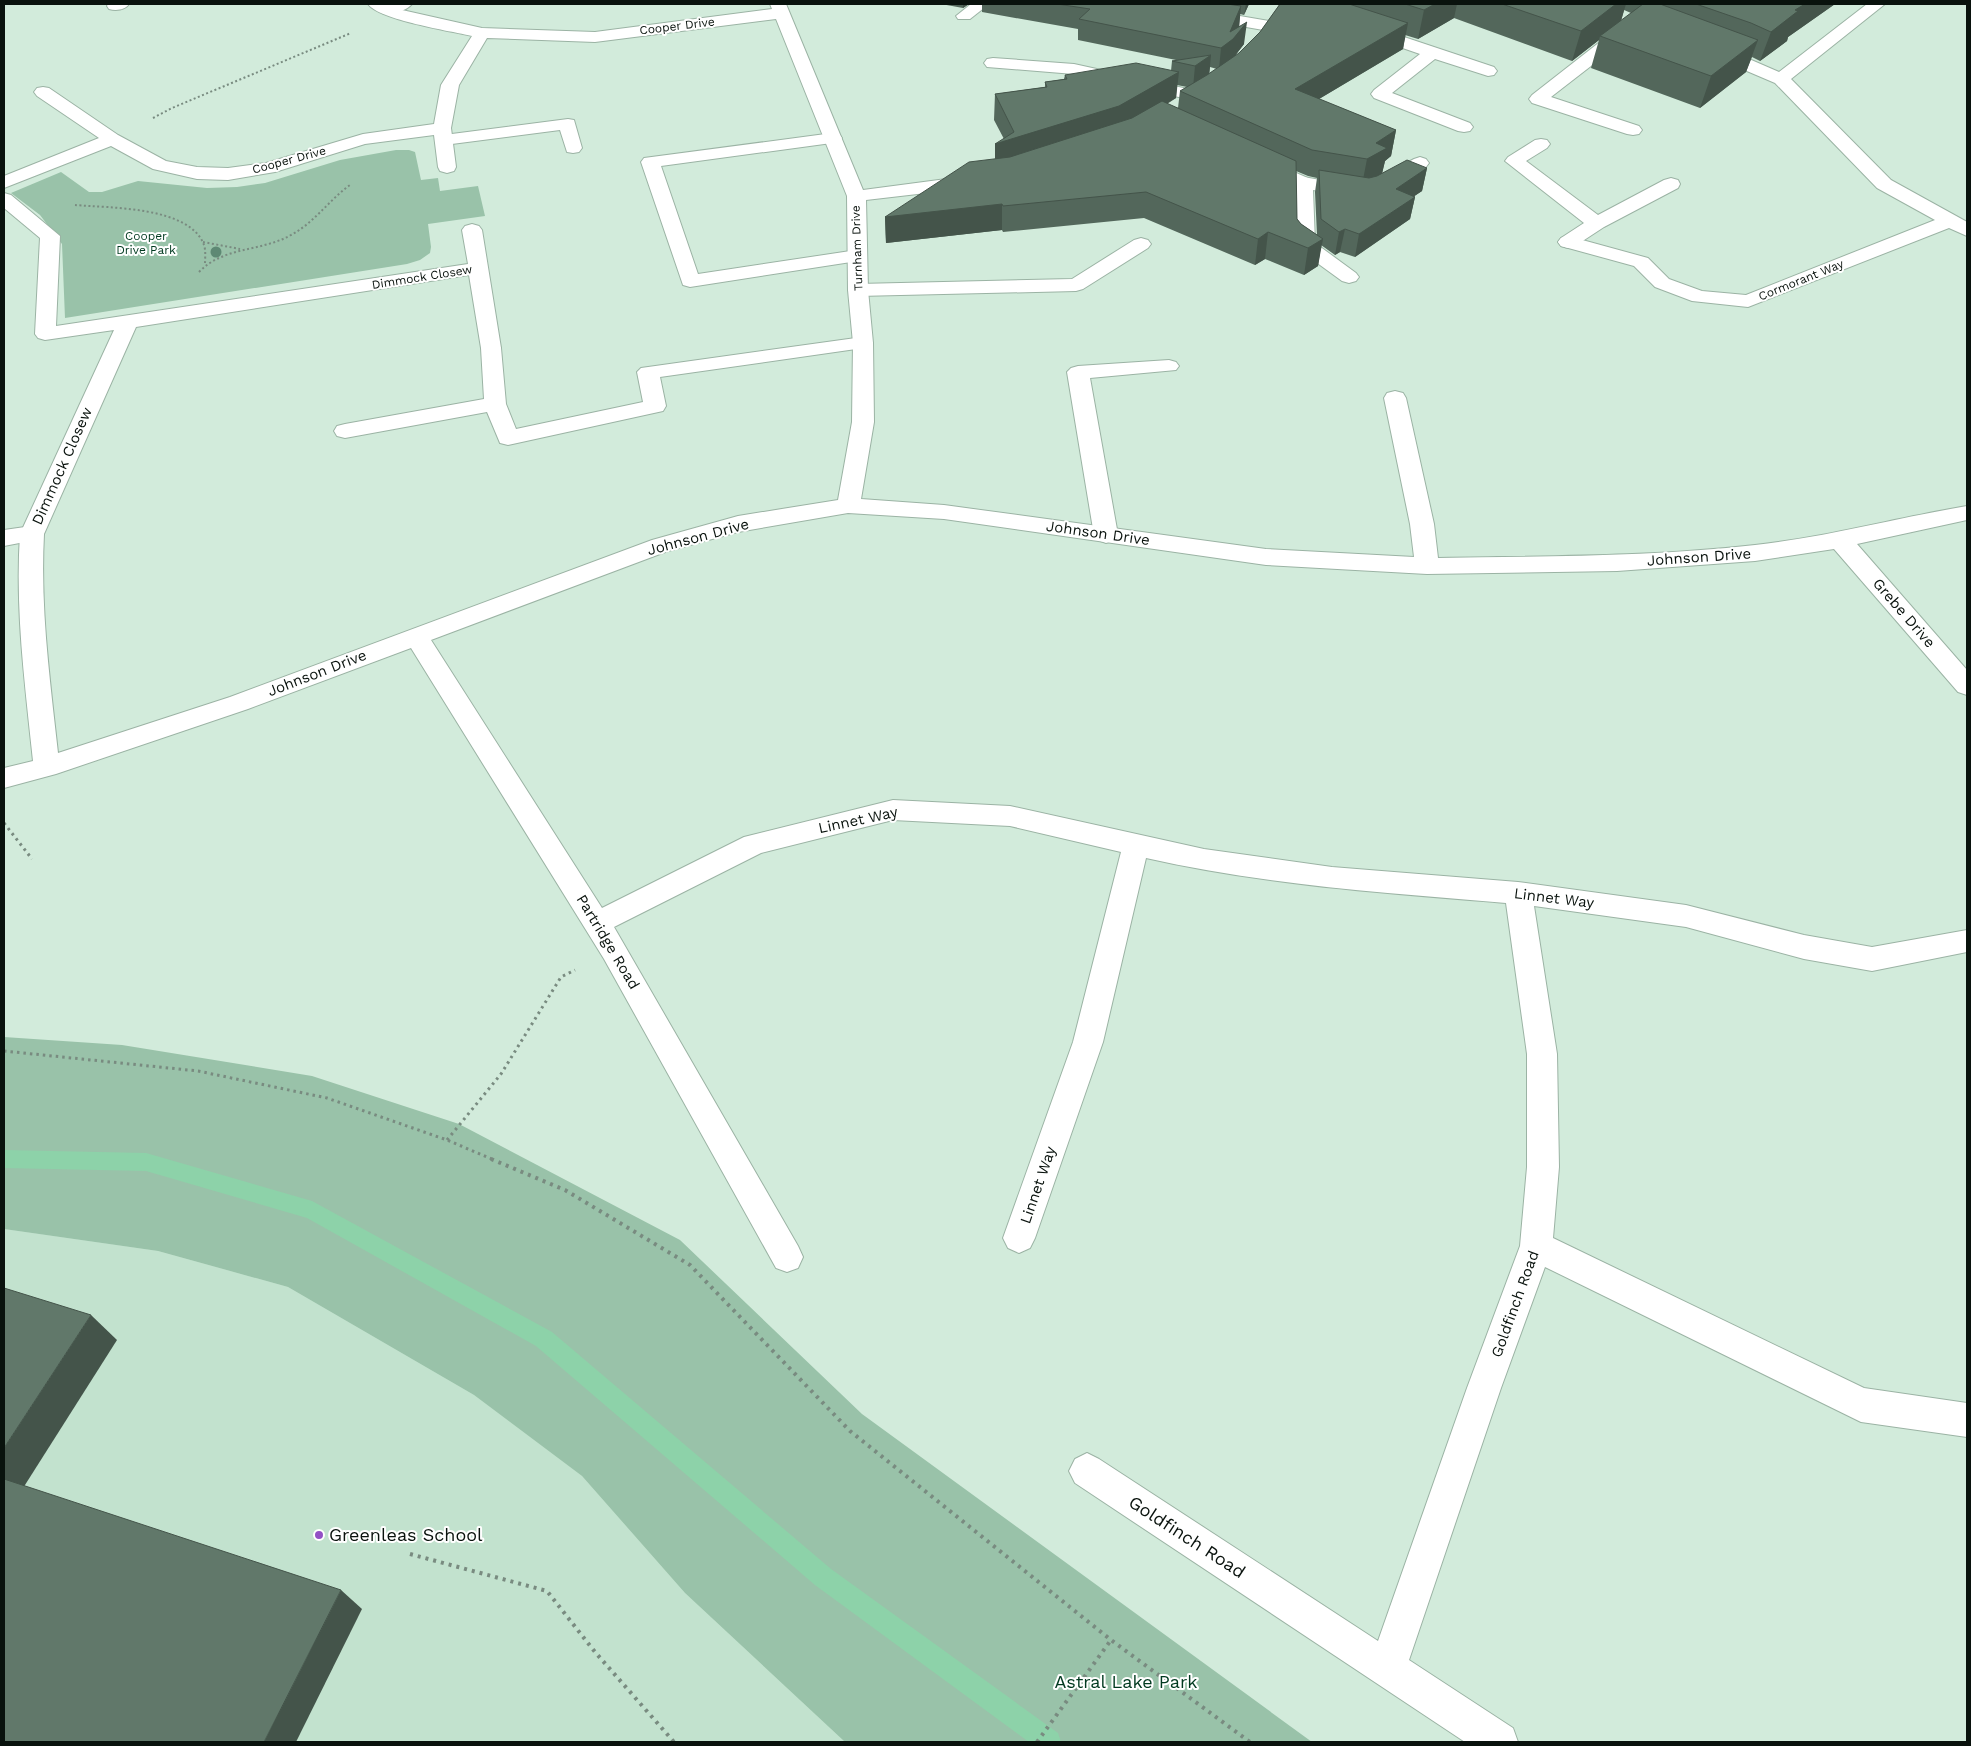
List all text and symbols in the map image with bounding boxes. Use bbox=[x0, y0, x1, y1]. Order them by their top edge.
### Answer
street label: Cooper Drive bbox=[639, 14, 715, 38]
street label: Cooper Drive bbox=[251, 143, 327, 177]
street label: Turnham Drive bbox=[849, 205, 865, 291]
park label: Cooper Drive Park bbox=[116, 229, 176, 257]
street label: Cormorant Way bbox=[1756, 256, 1846, 303]
street label: Dimmock Closew bbox=[371, 262, 473, 292]
street label: Dimmock Closew bbox=[28, 404, 96, 528]
street label: Johnson Drive bbox=[645, 515, 751, 559]
street label: Johnson Drive bbox=[1045, 517, 1151, 549]
street label: Johnson Drive bbox=[1646, 544, 1752, 570]
street label: Grebe Drive bbox=[1869, 575, 1939, 651]
street label: Johnson Drive bbox=[265, 646, 369, 700]
street label: Linnet Way bbox=[817, 803, 900, 837]
street label: Linnet Way bbox=[1513, 884, 1595, 912]
street label: Partridge Road bbox=[573, 891, 643, 993]
street label: Linnet Way bbox=[1016, 1144, 1060, 1226]
street label: Goldfinch Road bbox=[1487, 1248, 1543, 1360]
street label: Goldfinch Road bbox=[1125, 1491, 1250, 1582]
place label: Greenleas School bbox=[329, 1524, 483, 1545]
marker: Greenleas School bbox=[313, 1529, 325, 1541]
park label: Astral Lake Park bbox=[1054, 1671, 1198, 1692]

